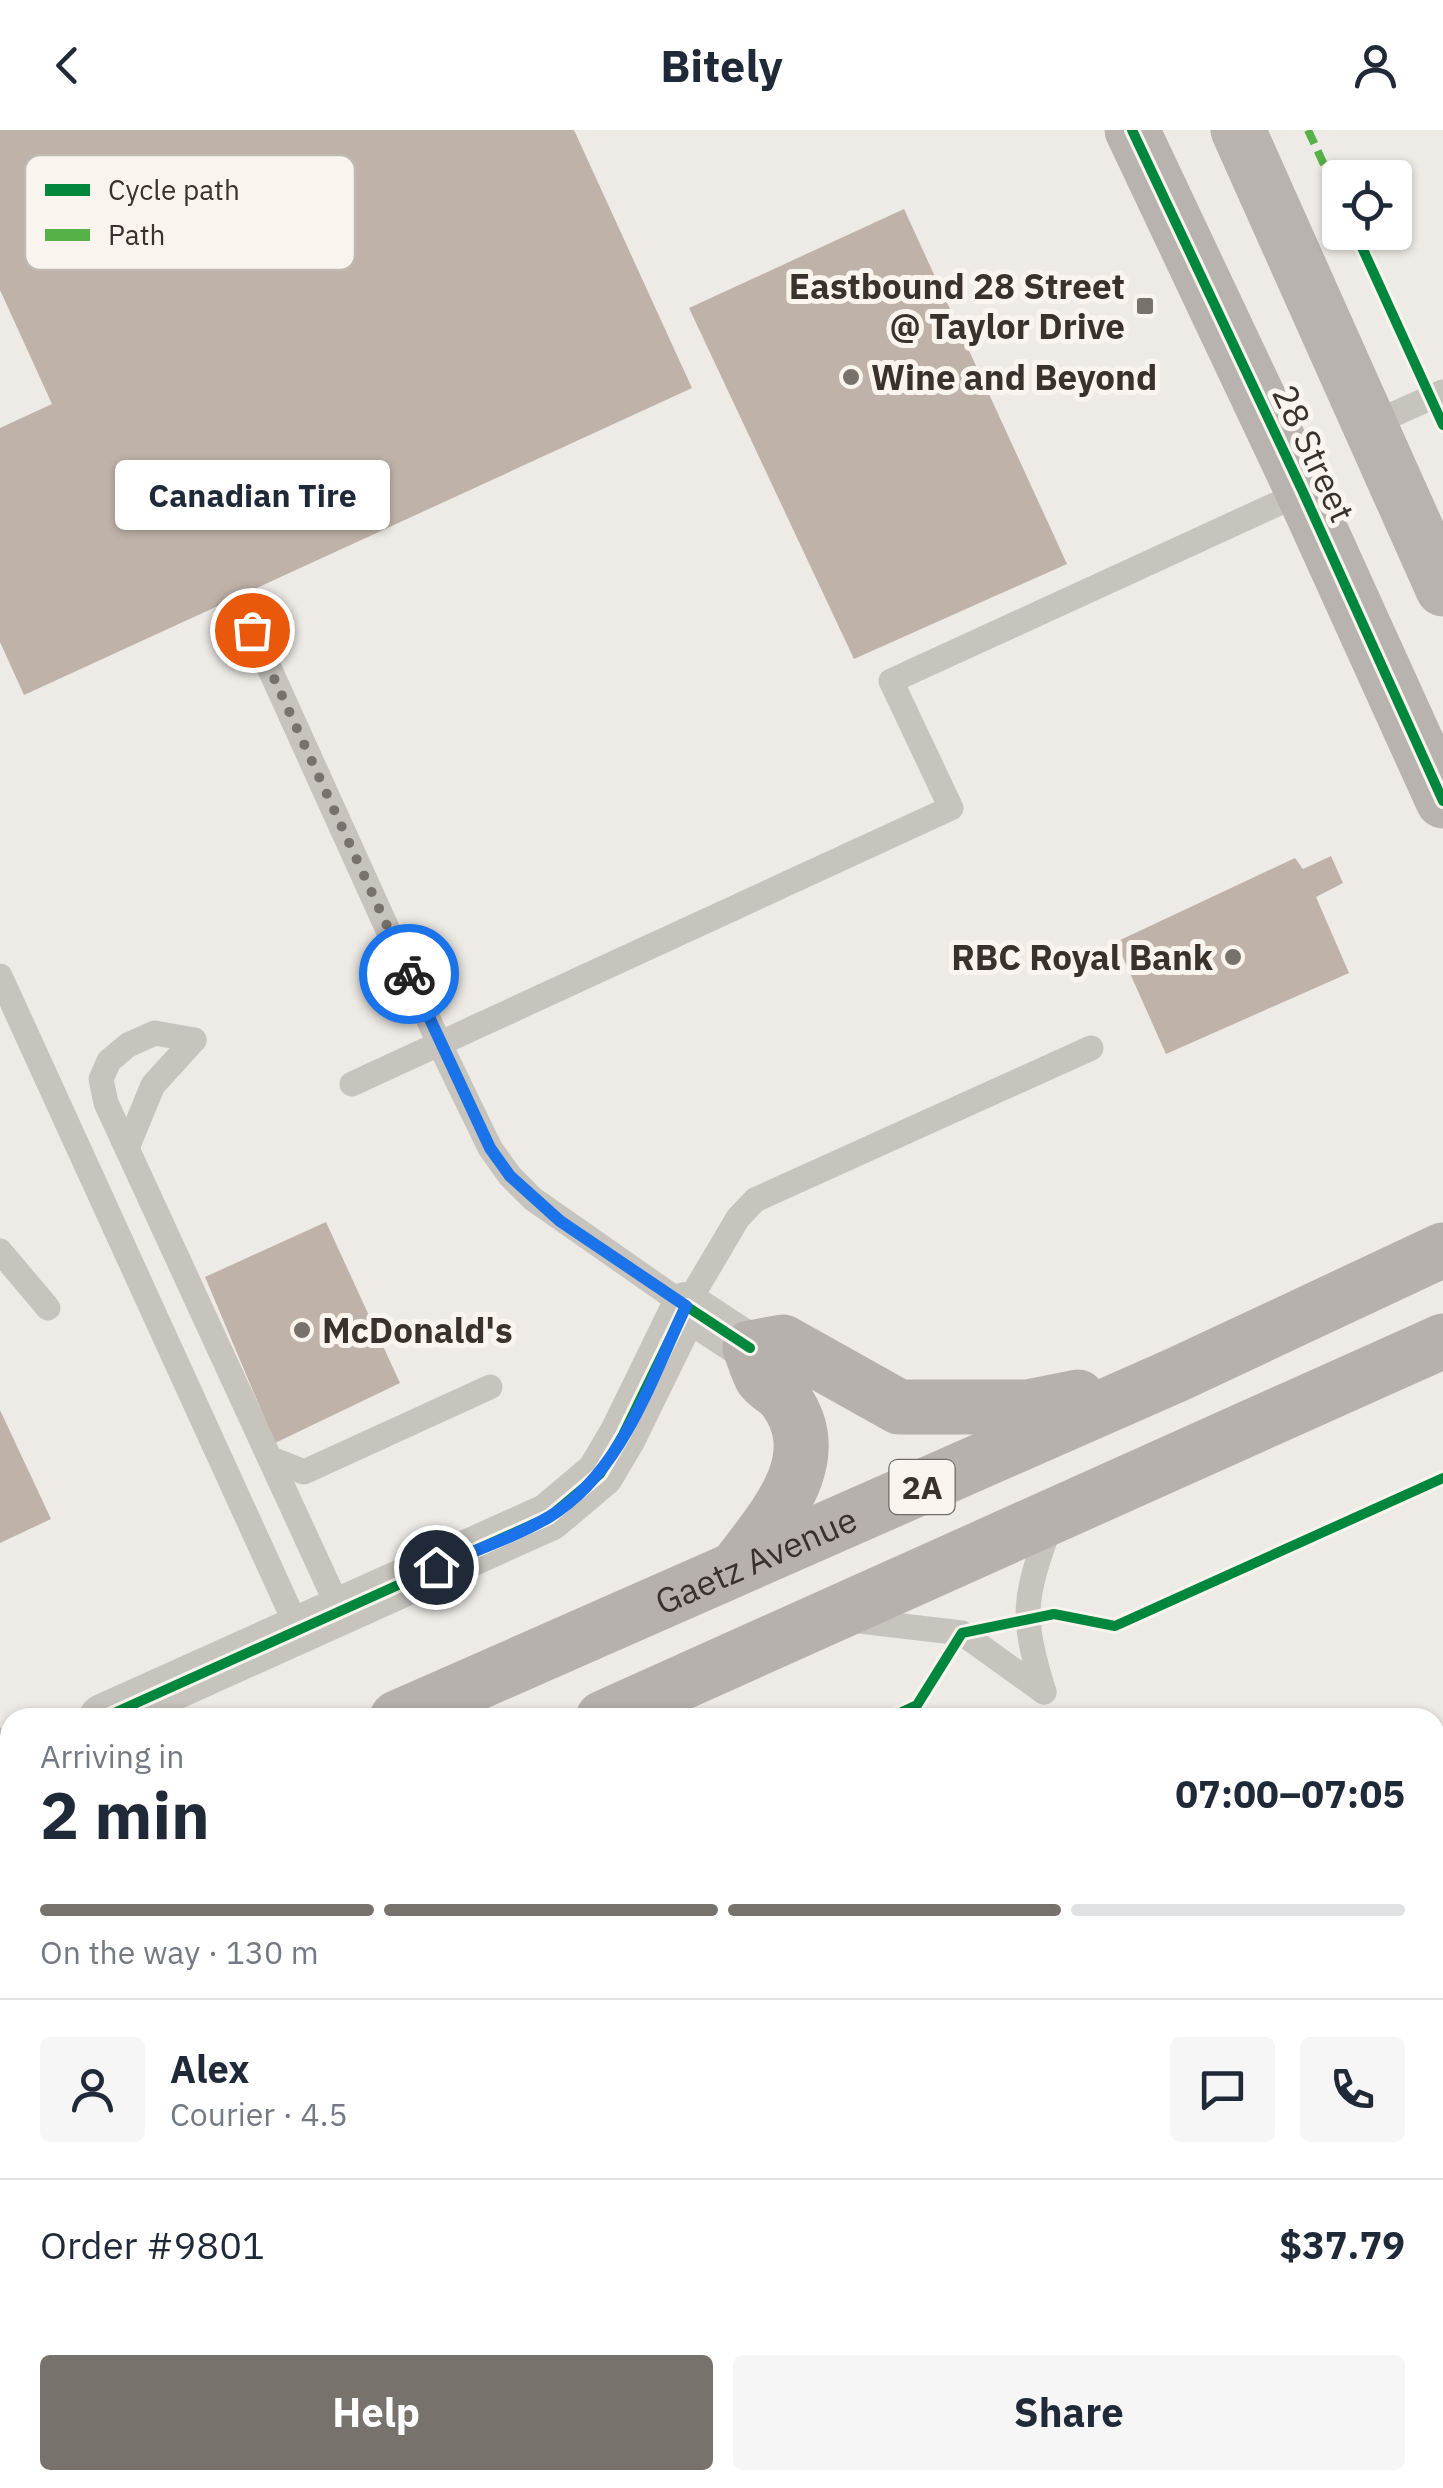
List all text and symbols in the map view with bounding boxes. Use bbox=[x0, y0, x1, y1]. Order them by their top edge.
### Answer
text: Bitely bbox=[660, 36, 783, 94]
icon: back bbox=[40, 38, 95, 93]
icon: person bbox=[1348, 38, 1403, 93]
legend bbox=[25, 155, 355, 270]
map controls bbox=[1322, 160, 1412, 250]
button: locate bbox=[1322, 160, 1412, 250]
text: Cycle path bbox=[108, 171, 240, 208]
text: Path bbox=[108, 216, 165, 253]
place label: Eastbound 28 Street @ Taylor Drive bbox=[789, 263, 1125, 349]
marker: Eastbound 28 Street @ Taylor Drive bbox=[1134, 295, 1156, 317]
place label: Wine and Beyond bbox=[871, 354, 1157, 400]
marker: Wine and Beyond bbox=[840, 366, 862, 388]
street label: 28 Street bbox=[1262, 377, 1366, 529]
callout: Canadian Tire bbox=[114, 460, 390, 530]
text: Canadian Tire bbox=[148, 474, 357, 516]
pin bbox=[210, 588, 295, 673]
icon: bag bbox=[225, 603, 280, 658]
courier bbox=[359, 924, 459, 1024]
place label: RBC Royal Bank bbox=[951, 934, 1214, 980]
marker: RBC Royal Bank bbox=[1222, 946, 1244, 968]
icon: bike bbox=[382, 947, 437, 1002]
place label: McDonald's bbox=[322, 1307, 513, 1353]
marker: McDonald's bbox=[291, 1319, 313, 1341]
road number: 2A bbox=[890, 1460, 954, 1514]
street label: Gaetz Avenue bbox=[648, 1495, 864, 1625]
pin bbox=[394, 1525, 479, 1610]
icon: home bbox=[409, 1540, 464, 1595]
text: Arriving in bbox=[40, 1735, 185, 1777]
text: 07:00–07:05 bbox=[1175, 1769, 1405, 1818]
text: 2 min bbox=[40, 1772, 210, 1857]
text: On the way · 130 m bbox=[40, 1931, 319, 1973]
button: person bbox=[40, 2037, 145, 2142]
button: chat bbox=[1170, 2037, 1275, 2142]
button: phone bbox=[1300, 2037, 1405, 2142]
text: Alex bbox=[170, 2044, 250, 2093]
text: Courier · 4.5 bbox=[170, 2093, 348, 2135]
text: Order #9801 bbox=[40, 2220, 265, 2269]
text: $37.79 bbox=[1279, 2220, 1405, 2269]
button: Help bbox=[40, 2355, 713, 2470]
button: Share bbox=[733, 2355, 1405, 2470]

